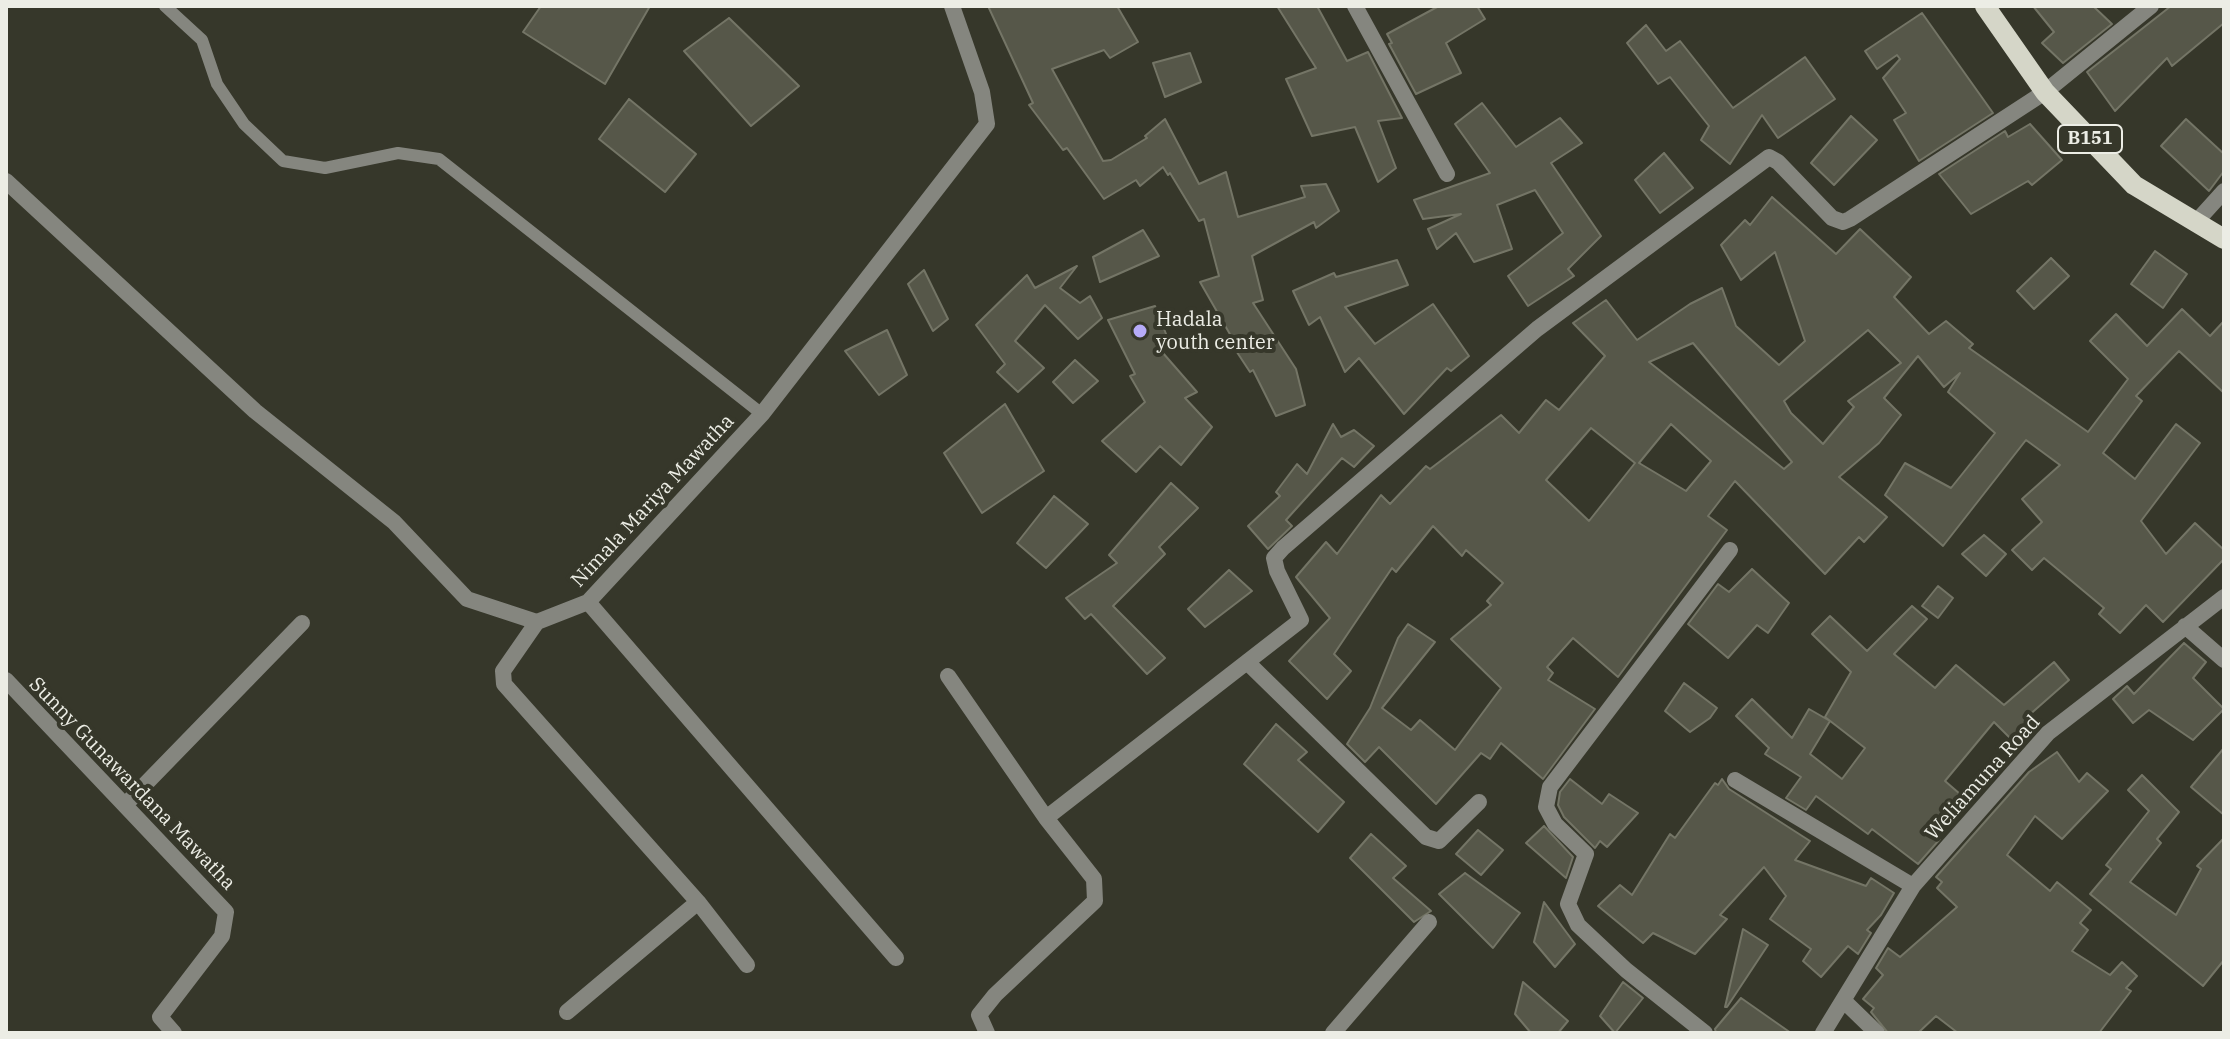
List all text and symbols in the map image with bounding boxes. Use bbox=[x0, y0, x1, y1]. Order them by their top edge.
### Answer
road number: B151 bbox=[2058, 125, 2122, 153]
place label: Hadala youth center bbox=[1156, 308, 1275, 355]
marker: Hadala youth center bbox=[1131, 322, 1149, 340]
street label: Nimala Mariya Mawatha bbox=[567, 410, 739, 592]
street label: Sunny Gunawardana Mawatha bbox=[24, 673, 240, 895]
street label: Weliamuna Road bbox=[1921, 711, 2045, 845]

